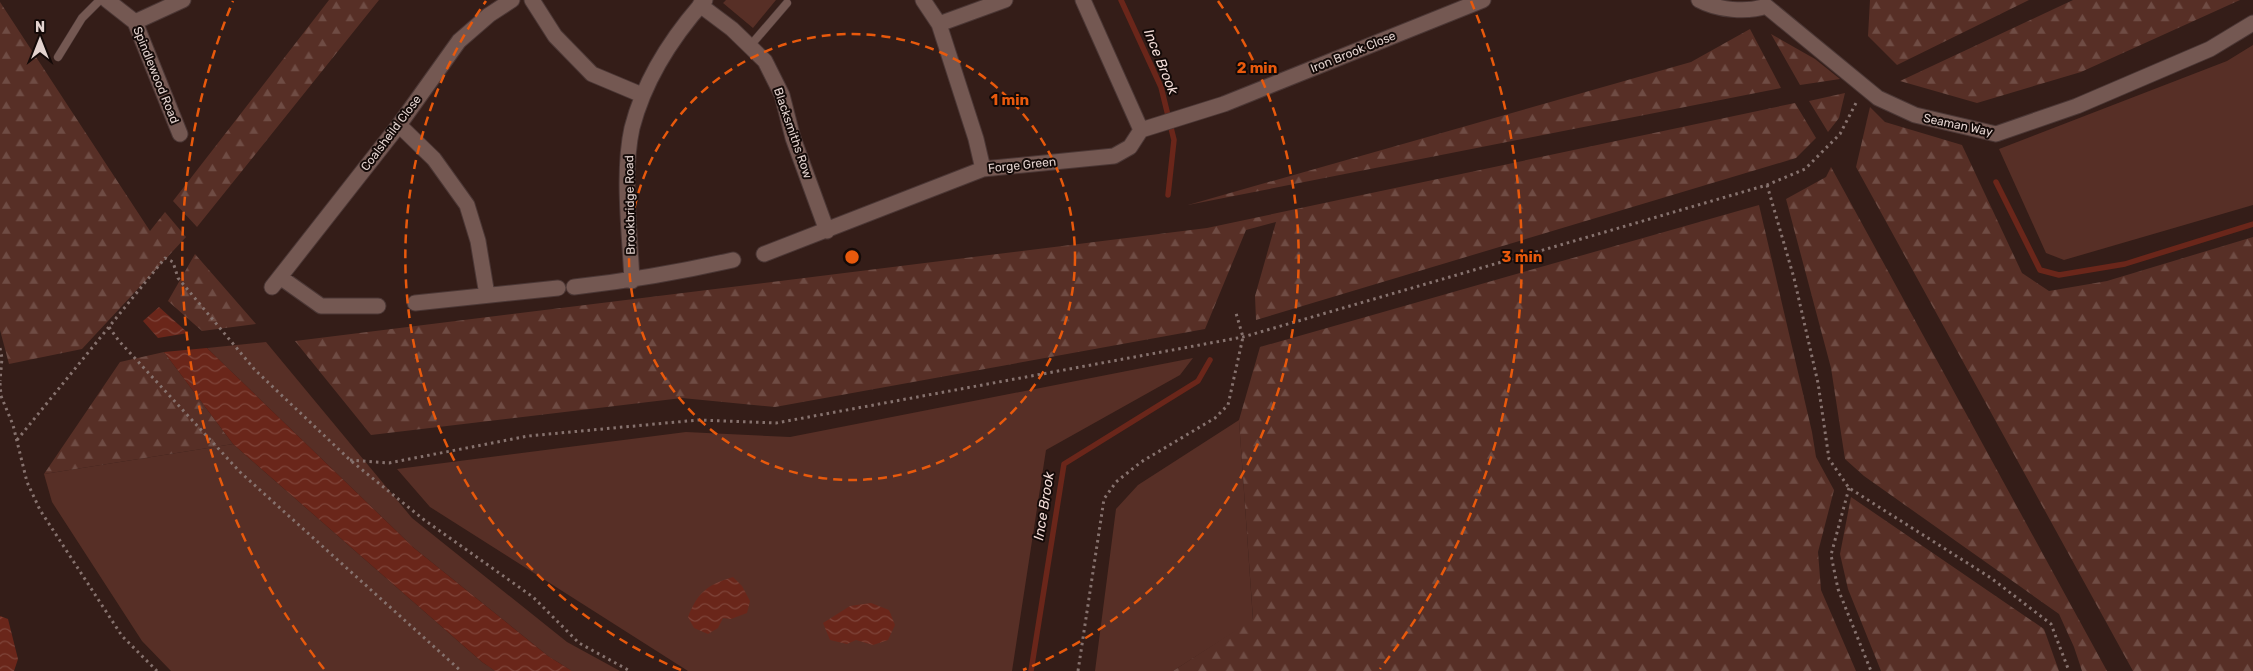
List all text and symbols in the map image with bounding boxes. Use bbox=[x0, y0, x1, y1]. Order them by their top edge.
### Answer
north arrow bbox=[15, 15, 65, 65]
text: N bbox=[35, 19, 45, 36]
street label: Spindlewood Road bbox=[130, 25, 182, 125]
water label: Ince Brook bbox=[1140, 27, 1182, 98]
street label: Iron Brook Close bbox=[1308, 28, 1398, 75]
text: 2 min bbox=[1237, 59, 1277, 77]
street label: Blacksmiths Row bbox=[771, 86, 815, 181]
text: 1 min bbox=[991, 91, 1029, 109]
street label: Coalsheild Close bbox=[358, 92, 424, 174]
street label: Seaman Way bbox=[1922, 111, 1994, 139]
street label: Forge Green bbox=[987, 154, 1057, 176]
street label: Brookbridge Road bbox=[622, 155, 638, 255]
centre of rings bbox=[843, 248, 861, 266]
text: 3 min bbox=[1502, 248, 1542, 266]
water label: Ince Brook bbox=[1030, 470, 1058, 542]

